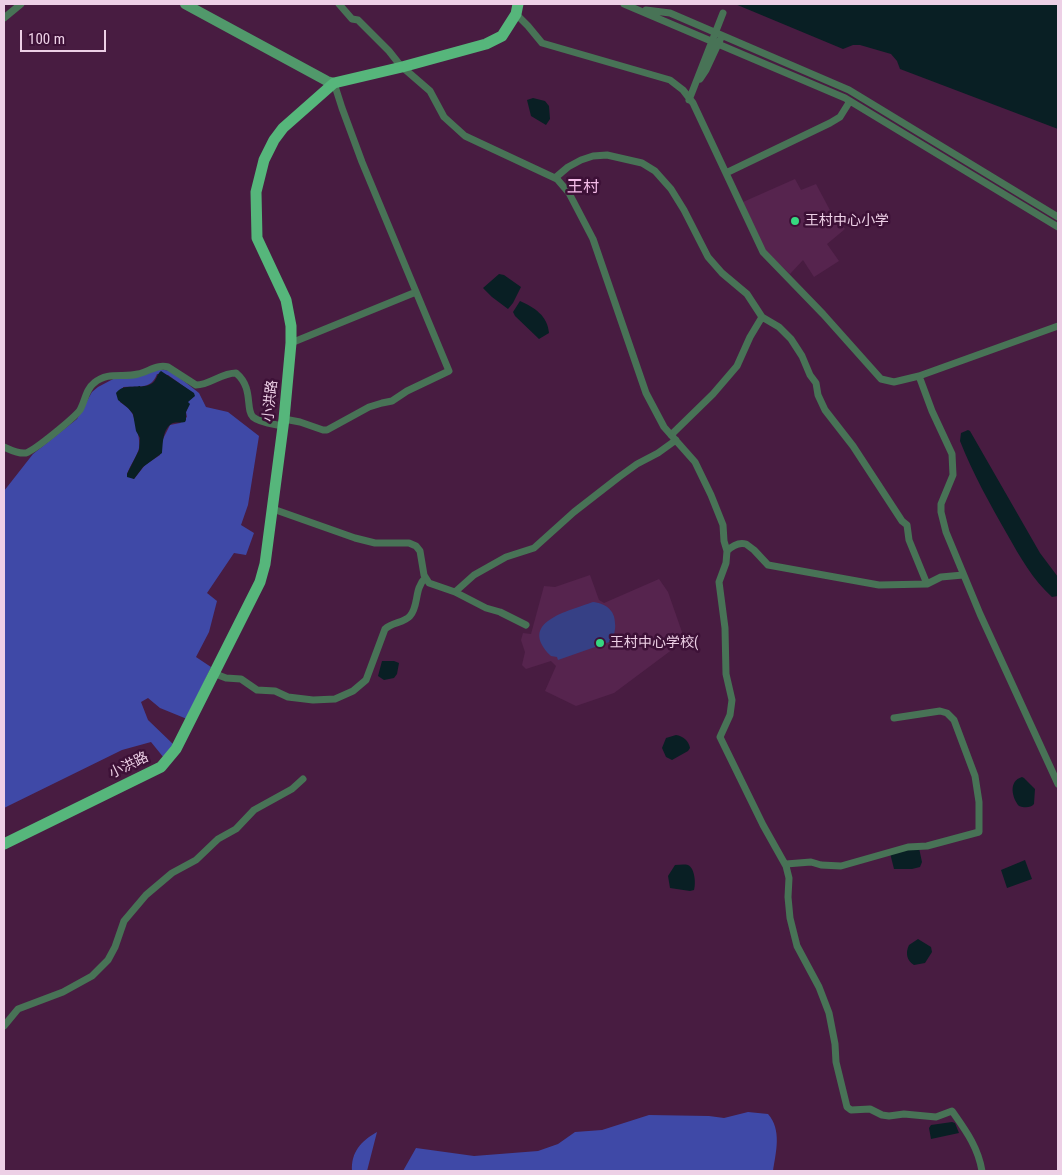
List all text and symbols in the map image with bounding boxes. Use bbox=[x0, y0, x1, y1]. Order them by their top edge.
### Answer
scale bar bbox=[22, 20, 109, 52]
text: 100 m bbox=[28, 30, 65, 48]
district label: 王村 bbox=[567, 178, 599, 198]
place label: 王村中心小学 bbox=[805, 213, 889, 229]
marker: 王村中心小学 bbox=[789, 215, 801, 227]
street label: 小洪路 bbox=[260, 379, 282, 423]
place label: 王村中心学校( bbox=[610, 635, 698, 651]
marker: 王村中心学校( bbox=[594, 637, 606, 649]
street label: 小洪路 bbox=[106, 749, 152, 783]

